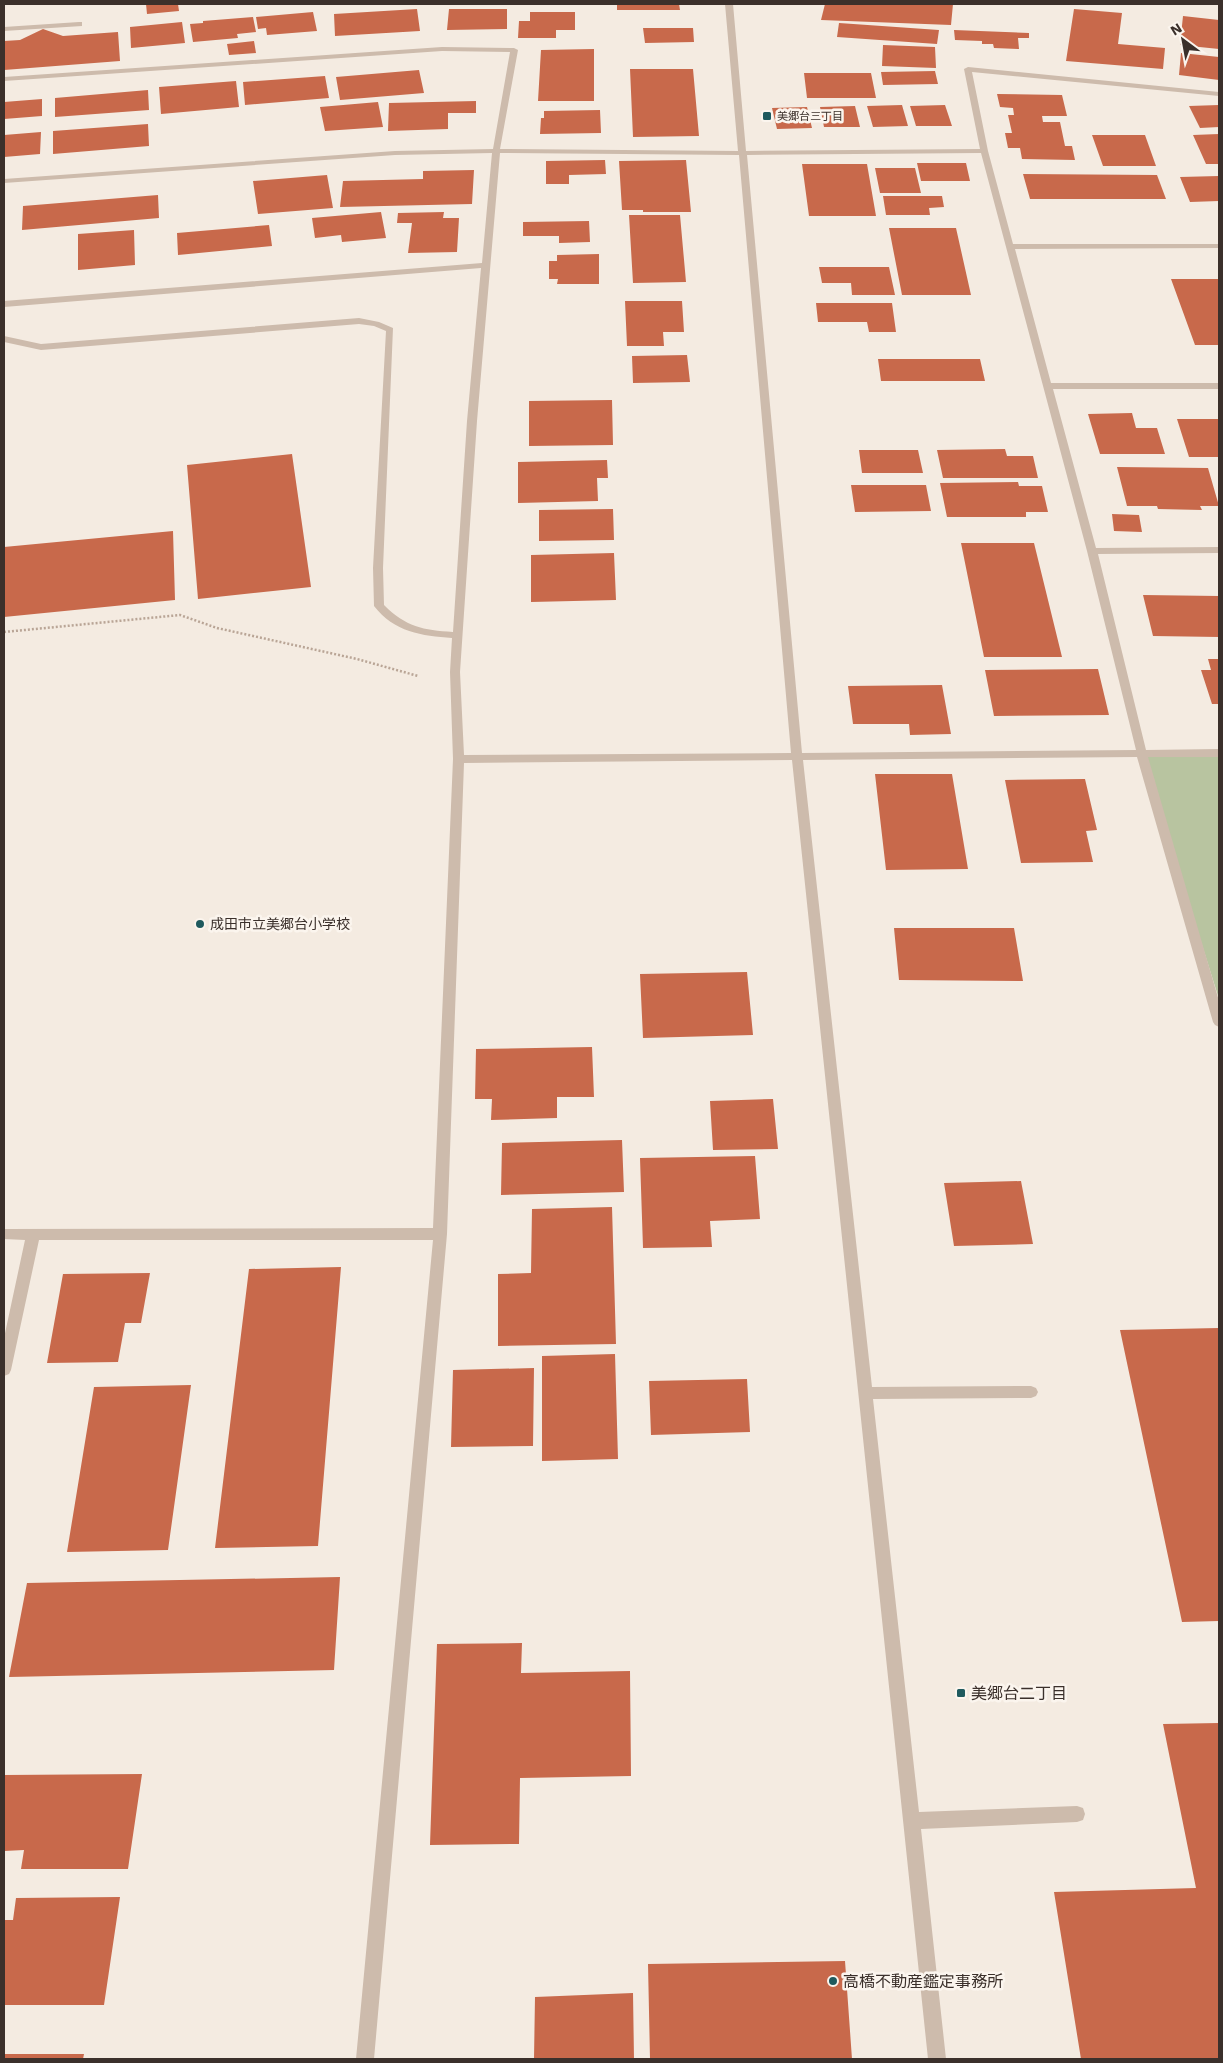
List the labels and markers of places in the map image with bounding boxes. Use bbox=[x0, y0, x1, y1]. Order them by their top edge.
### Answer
marker: 美郷台三丁目 bbox=[761, 110, 773, 122]
place label: 美郷台三丁目 bbox=[777, 110, 843, 123]
place label: 成田市立美郷台小学校 bbox=[210, 916, 350, 932]
marker: 成田市立美郷台小学校 bbox=[194, 918, 206, 930]
place label: 美郷台二丁目 bbox=[971, 1684, 1067, 1703]
marker: 美郷台二丁目 bbox=[955, 1687, 967, 1699]
place label: 高橋不動産鑑定事務所 bbox=[843, 1972, 1003, 1991]
marker: 高橋不動産鑑定事務所 bbox=[827, 1975, 839, 1987]

